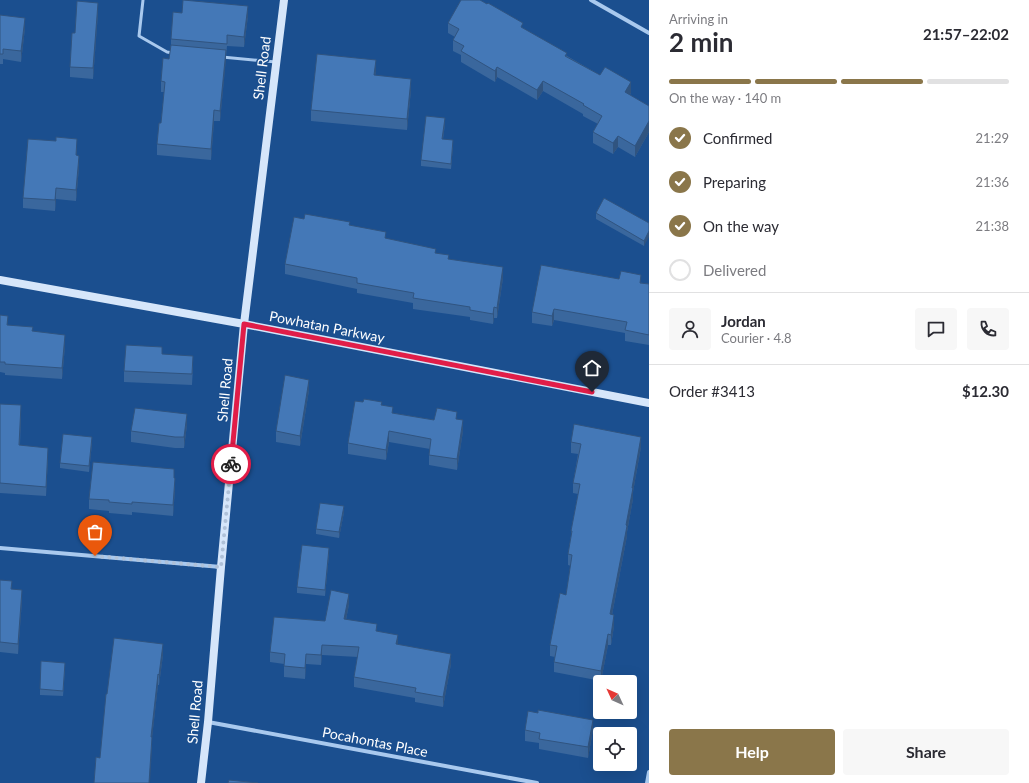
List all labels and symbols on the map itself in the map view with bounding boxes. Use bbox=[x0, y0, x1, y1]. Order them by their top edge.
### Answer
street label: Shell Road bbox=[249, 35, 274, 101]
street label: Powhatan Parkway bbox=[268, 307, 387, 346]
pin bbox=[575, 351, 609, 392]
street label: Shell Road bbox=[213, 357, 236, 423]
courier bbox=[211, 444, 251, 484]
pin bbox=[78, 515, 112, 556]
north arrow bbox=[593, 675, 637, 719]
street label: Shell Road bbox=[183, 679, 206, 745]
street label: Pocahontas Place bbox=[321, 723, 429, 760]

